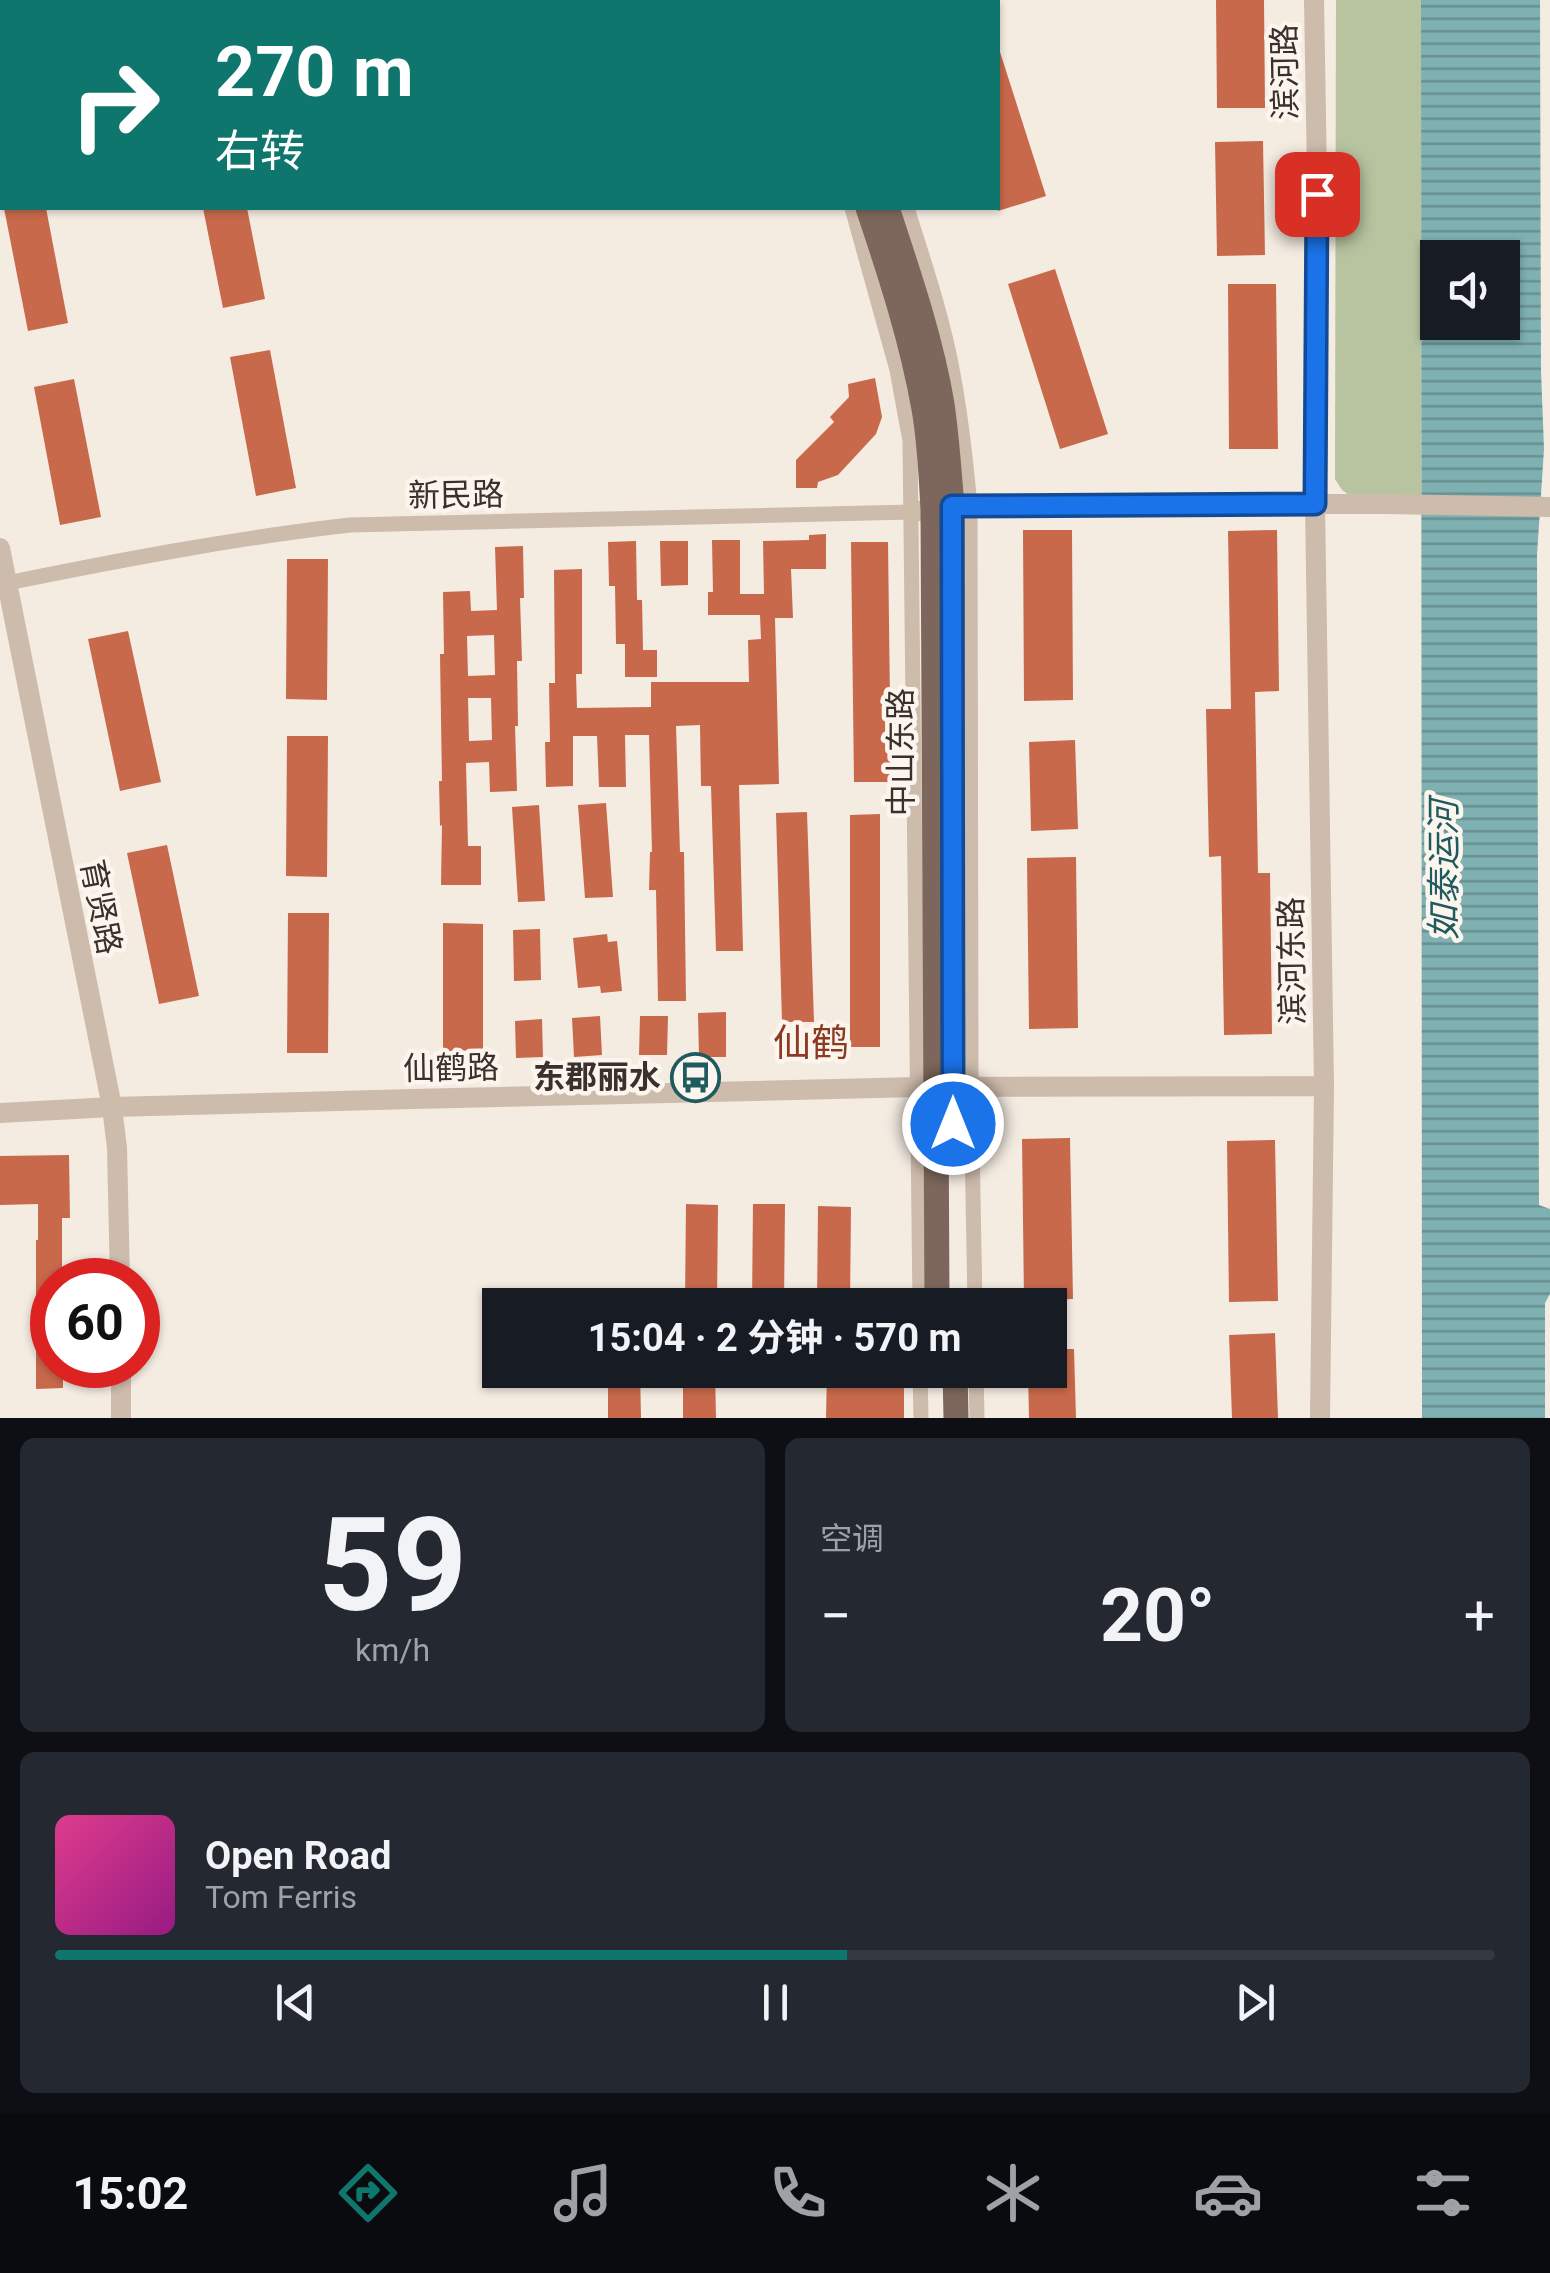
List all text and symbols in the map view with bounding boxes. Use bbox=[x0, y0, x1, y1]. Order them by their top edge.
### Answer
street label: 滨河路 bbox=[1265, 24, 1305, 120]
text: 270 m bbox=[215, 31, 414, 113]
icon: right bbox=[50, 40, 180, 170]
text: 右转 bbox=[215, 125, 305, 178]
pin bbox=[1275, 152, 1360, 237]
icon: arrive bbox=[1290, 167, 1345, 222]
map controls bbox=[1420, 240, 1520, 340]
button: sound bbox=[1420, 240, 1520, 340]
street label: 新民路 bbox=[408, 475, 504, 515]
street label: 中山东路 bbox=[882, 688, 920, 816]
water label: 如泰运河 bbox=[1424, 794, 1465, 940]
street label: 育贤路 bbox=[73, 856, 129, 958]
street label: 滨河东路 bbox=[1272, 897, 1312, 1025]
district label: 仙鹤 bbox=[773, 1021, 849, 1065]
street label: 仙鹤路 bbox=[403, 1048, 499, 1088]
bus stop icon: 东郡丽水 bbox=[670, 1051, 722, 1103]
place label: 东郡丽水 bbox=[533, 1058, 661, 1096]
position arrow bbox=[901, 1072, 1005, 1176]
speed limit sign: 60 bbox=[30, 1258, 160, 1388]
text: 15:04 · 2 分钟 · 570 m bbox=[588, 1316, 961, 1360]
text: 59 bbox=[318, 1489, 467, 1642]
text: 空调 bbox=[820, 1520, 884, 1558]
text: 20° bbox=[1100, 1571, 1215, 1659]
text: − bbox=[820, 1584, 851, 1648]
text: + bbox=[1464, 1584, 1495, 1648]
text: km/h bbox=[355, 1631, 430, 1669]
text: Open Road bbox=[205, 1834, 391, 1878]
text: Tom Ferris bbox=[205, 1878, 357, 1916]
icon: previous bbox=[268, 1975, 323, 2030]
icon: pause bbox=[748, 1975, 803, 2030]
icon: next bbox=[1228, 1975, 1283, 2030]
icon: directions bbox=[333, 2158, 403, 2228]
icon: music bbox=[548, 2158, 618, 2228]
icon: phone bbox=[763, 2158, 833, 2228]
icon: climate bbox=[978, 2158, 1048, 2228]
icon: car bbox=[1193, 2158, 1263, 2228]
icon: filters bbox=[1408, 2158, 1478, 2228]
text: 15:02 bbox=[72, 2167, 188, 2220]

